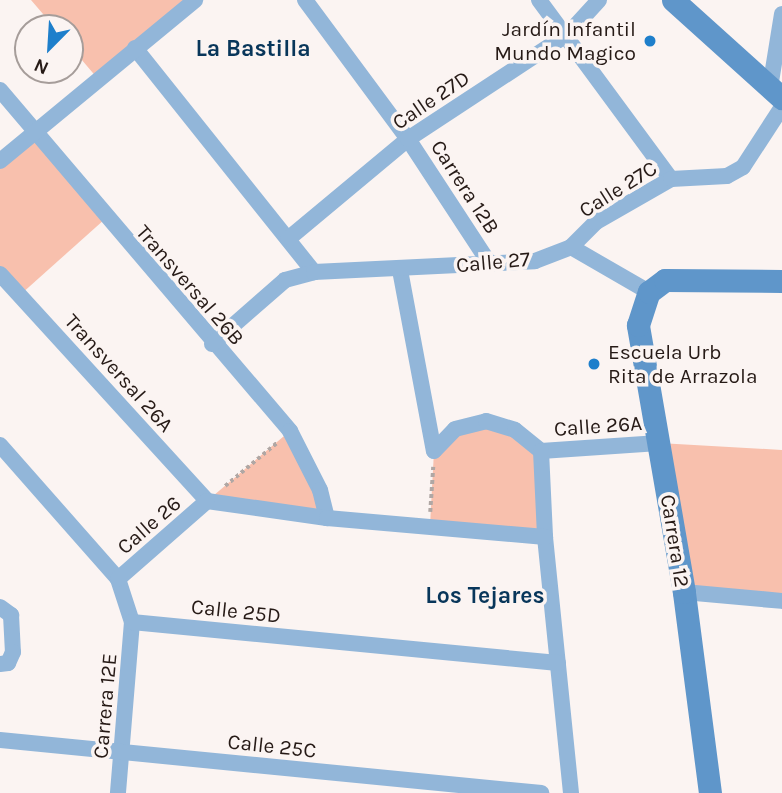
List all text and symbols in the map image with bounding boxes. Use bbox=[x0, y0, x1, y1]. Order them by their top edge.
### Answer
north arrow bbox=[14, 14, 84, 84]
place label: Jardín Infantil Mundo Magico bbox=[494, 16, 636, 66]
marker: Jardín Infantil Mundo Magico bbox=[642, 33, 658, 49]
district label: La Bastilla bbox=[195, 35, 311, 63]
text: N bbox=[31, 54, 52, 79]
street label: Calle 27D bbox=[388, 65, 474, 135]
street label: Carrera 12B bbox=[425, 135, 505, 239]
street label: Calle 27C bbox=[574, 155, 662, 223]
street label: Transversal 26B bbox=[131, 220, 249, 350]
street label: Calle 27 bbox=[455, 246, 531, 278]
street label: Transversal 26A bbox=[59, 309, 179, 437]
place label: Escuela Urb Rita de Arrazola bbox=[608, 339, 757, 389]
marker: Escuela Urb Rita de Arrazola bbox=[586, 356, 602, 372]
street label: Calle 26A bbox=[553, 410, 643, 442]
street label: Calle 26 bbox=[112, 491, 186, 559]
street label: Carrera 12 bbox=[655, 493, 695, 589]
district label: Los Tejares bbox=[425, 582, 545, 610]
street label: Calle 25D bbox=[190, 594, 282, 628]
street label: Carrera 12E bbox=[88, 652, 122, 760]
street label: Calle 25C bbox=[226, 729, 318, 763]

